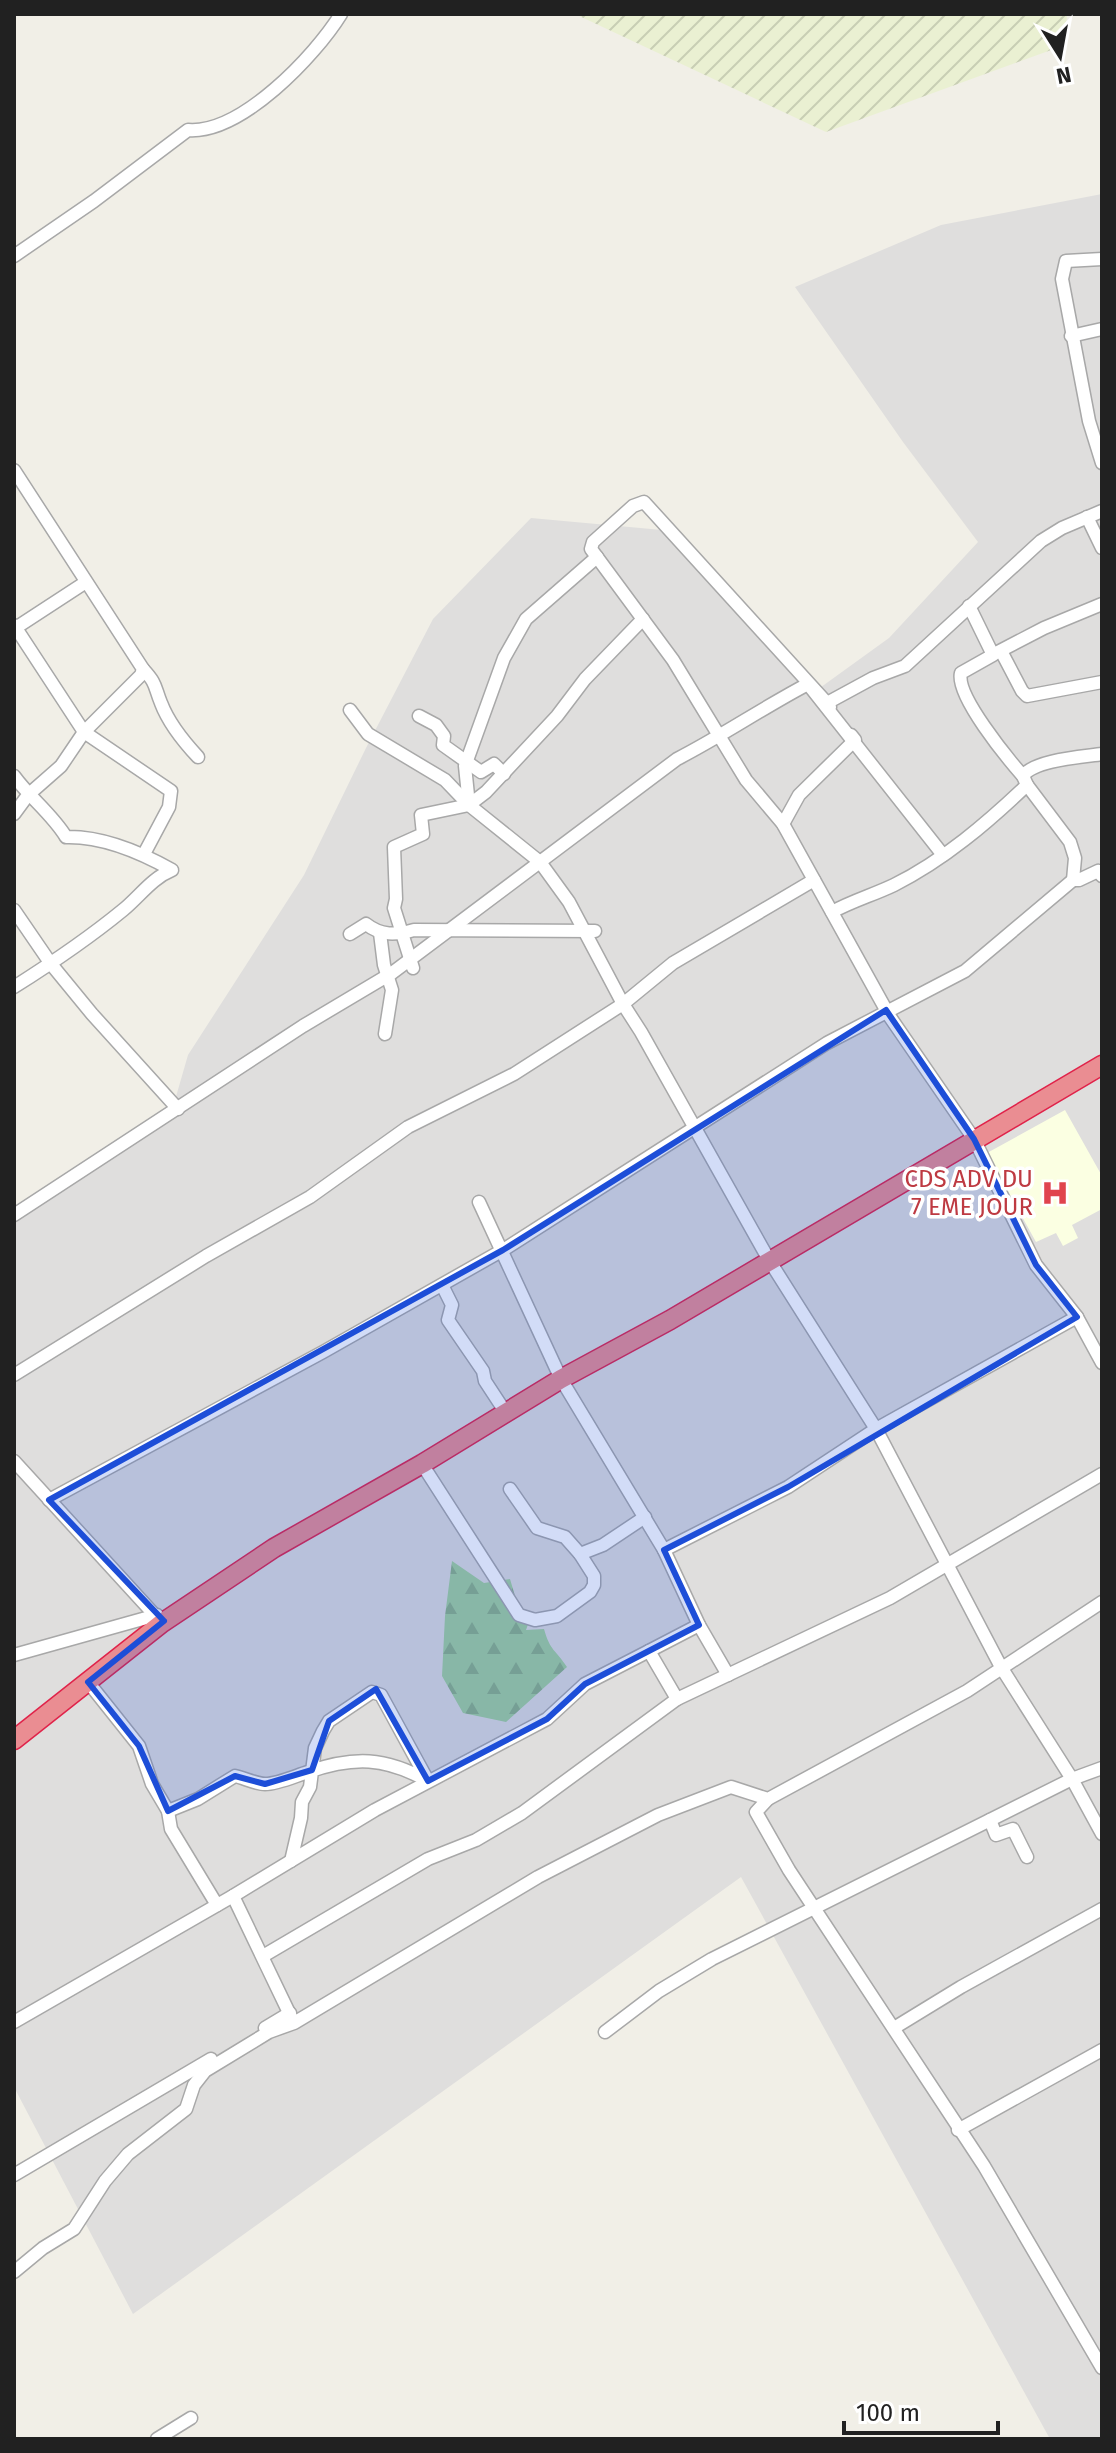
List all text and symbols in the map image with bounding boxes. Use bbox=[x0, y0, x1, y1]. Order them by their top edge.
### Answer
north arrow bbox=[1020, 16, 1100, 96]
text: N bbox=[1054, 60, 1073, 90]
place label: CDS ADV DU 7 EME JOUR bbox=[905, 1165, 1033, 1221]
hospital icon: CDS ADV DU 7 EME JOUR bbox=[1040, 1178, 1070, 1208]
scale bar bbox=[844, 2385, 998, 2435]
text: 100 m bbox=[856, 2399, 920, 2427]

